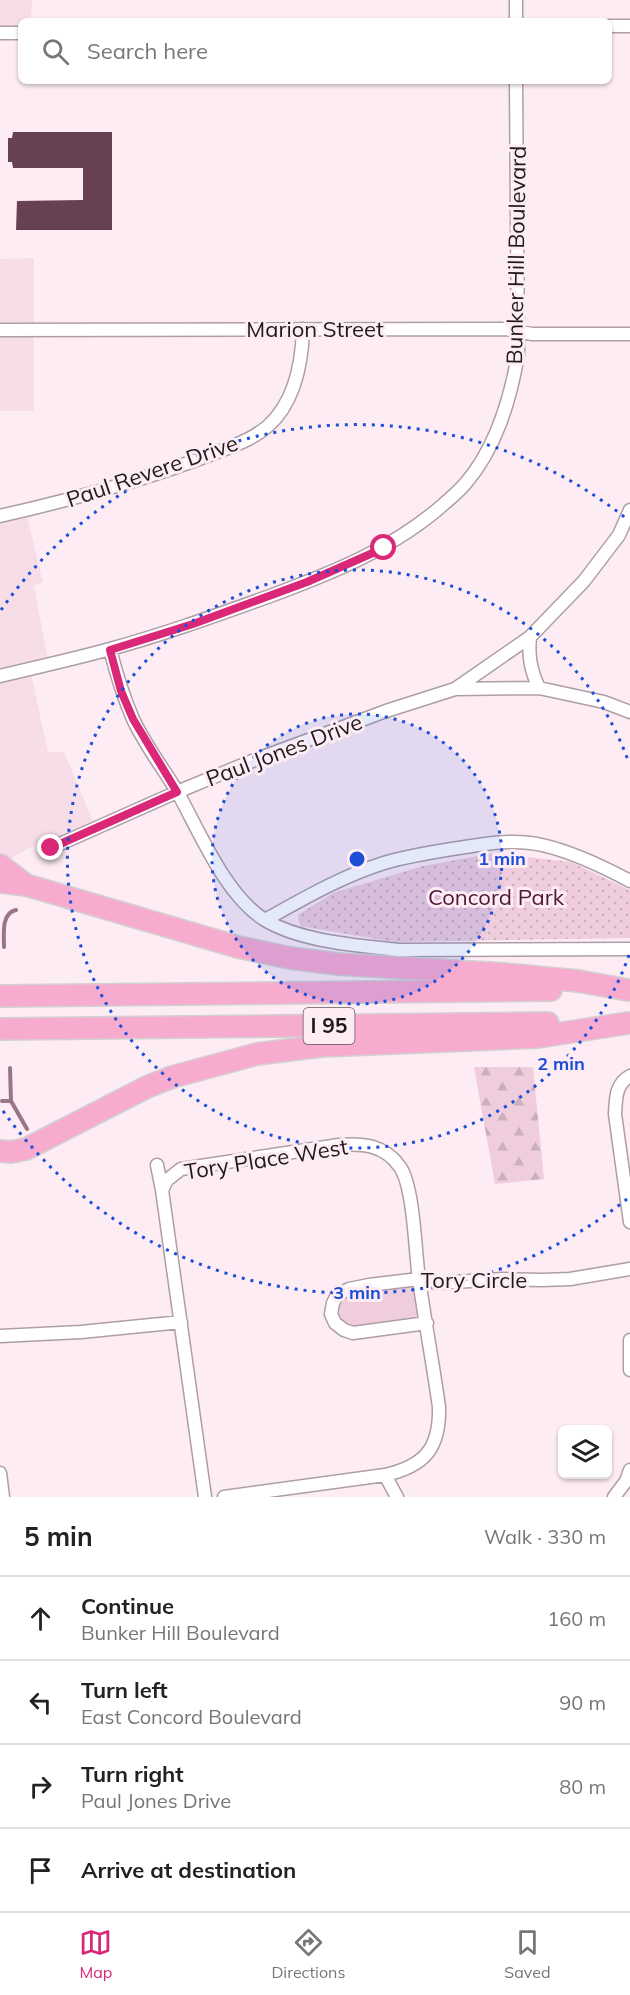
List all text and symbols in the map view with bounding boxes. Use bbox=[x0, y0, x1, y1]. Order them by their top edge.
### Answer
search box bbox=[18, 18, 612, 84]
icon: search bbox=[39, 35, 72, 68]
text: Search here bbox=[87, 37, 208, 65]
street label: Bunker Hill Boulevard bbox=[500, 145, 532, 365]
street label: Marion Street bbox=[246, 315, 384, 343]
street label: Paul Revere Drive bbox=[63, 429, 241, 513]
route start bbox=[370, 534, 396, 560]
street label: Paul Jones Drive bbox=[202, 707, 366, 793]
route end bbox=[37, 834, 63, 860]
text: 1 min bbox=[478, 847, 526, 870]
centre of rings bbox=[347, 849, 367, 869]
park label: Concord Park bbox=[428, 883, 565, 911]
road number: I 95 bbox=[304, 1008, 354, 1044]
text: 2 min bbox=[537, 1052, 585, 1075]
street label: Tory Place West bbox=[182, 1132, 350, 1186]
street label: Tory Circle bbox=[421, 1266, 527, 1294]
text: 3 min bbox=[333, 1281, 381, 1304]
map controls bbox=[558, 1425, 612, 1479]
button: layers bbox=[558, 1425, 612, 1479]
text: 5 min bbox=[24, 1520, 93, 1553]
text: Walk · 330 m bbox=[484, 1524, 606, 1549]
text: Continue bbox=[81, 1592, 174, 1620]
icon: ahead bbox=[24, 1602, 57, 1635]
text: 160 m bbox=[547, 1606, 606, 1631]
text: Bunker Hill Boulevard bbox=[81, 1620, 280, 1645]
text: Turn left bbox=[81, 1676, 168, 1704]
icon: left bbox=[24, 1686, 57, 1719]
text: 90 m bbox=[559, 1690, 606, 1715]
text: East Concord Boulevard bbox=[81, 1704, 302, 1729]
text: Turn right bbox=[81, 1760, 184, 1788]
icon: right bbox=[24, 1770, 57, 1803]
text: 80 m bbox=[559, 1774, 606, 1799]
text: Paul Jones Drive bbox=[81, 1788, 231, 1813]
icon: arrive bbox=[24, 1854, 57, 1887]
text: Arrive at destination bbox=[81, 1856, 296, 1884]
tab: Map bbox=[79, 1926, 112, 1982]
tab: Directions bbox=[271, 1926, 345, 1982]
tab: Saved bbox=[504, 1926, 551, 1982]

